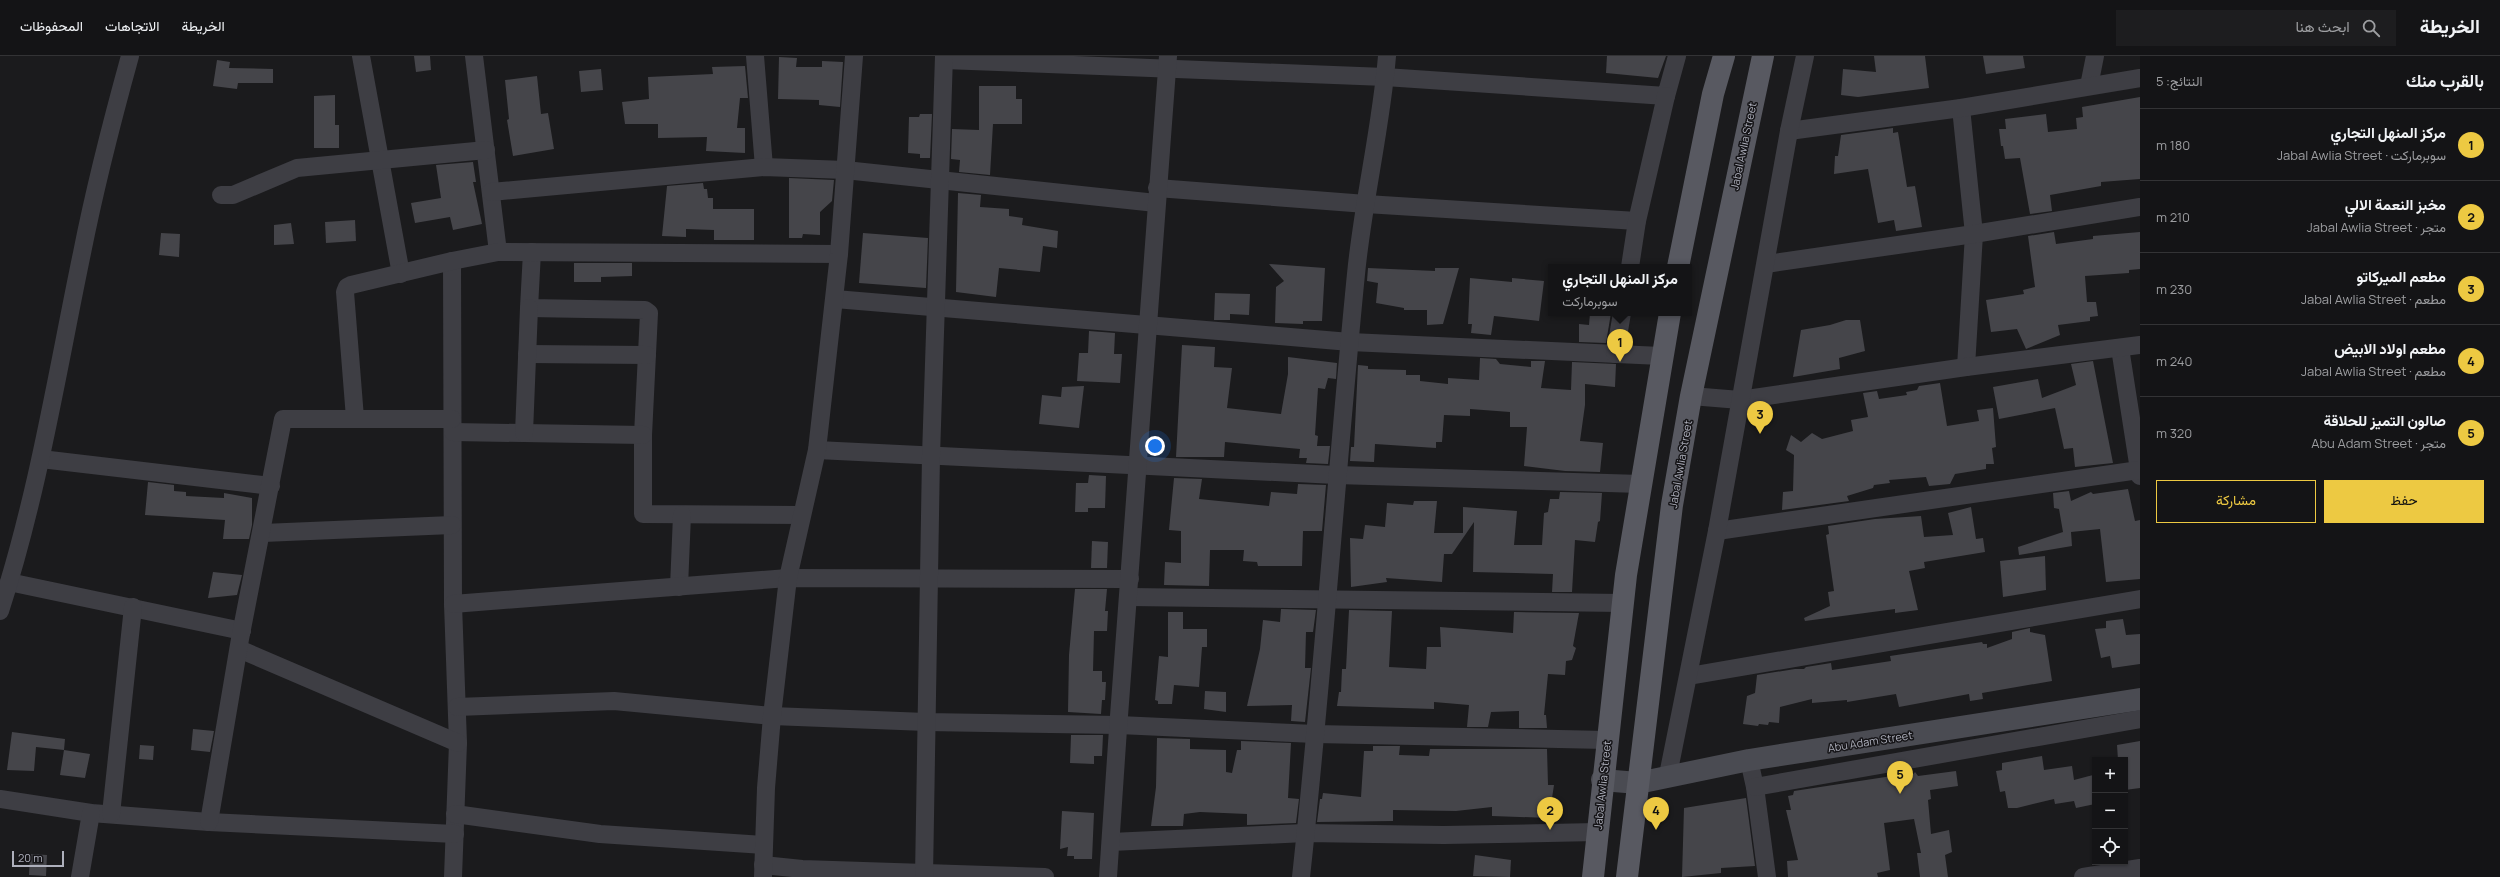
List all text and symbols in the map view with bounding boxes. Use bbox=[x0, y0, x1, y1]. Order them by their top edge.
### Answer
search box bbox=[2116, 10, 2396, 46]
text: الخريطة bbox=[2420, 13, 2480, 39]
text: المحفوظات bbox=[20, 16, 83, 35]
text: الاتجاهات bbox=[105, 16, 159, 35]
text: الخريطة bbox=[181, 16, 225, 35]
text: ابحث هنا bbox=[2295, 16, 2350, 37]
icon: search bbox=[2360, 17, 2382, 39]
text: بالقرب منك bbox=[2406, 69, 2484, 92]
text: النتائج: 5 bbox=[2156, 72, 2202, 90]
street label: Jabal Awlia Street bbox=[1726, 101, 1760, 191]
text: مركز المنهل التجاري bbox=[2330, 122, 2446, 143]
text: 180 m bbox=[2156, 136, 2190, 154]
text: 1 bbox=[2468, 136, 2474, 154]
text: سوبرماركت · Jabal Awlia Street bbox=[2277, 146, 2446, 164]
text: مخبز النعمة الالي bbox=[2345, 194, 2446, 215]
text: 210 m bbox=[2156, 208, 2190, 226]
text: 2 bbox=[2467, 208, 2475, 226]
text: متجر · Jabal Awlia Street bbox=[2307, 218, 2446, 236]
popup bbox=[1548, 264, 1692, 316]
text: مطعم الميركاتو bbox=[2357, 266, 2446, 287]
text: مركز المنهل التجاري bbox=[1562, 268, 1678, 289]
text: 230 m bbox=[2156, 280, 2192, 298]
text: 3 bbox=[2467, 280, 2475, 298]
text: مطعم · Jabal Awlia Street bbox=[2301, 290, 2446, 308]
text: سوبرماركت bbox=[1562, 292, 1618, 310]
pin: 1 bbox=[1607, 329, 1633, 362]
text: مطعم اولاد الابيض bbox=[2334, 338, 2446, 359]
text: 240 m bbox=[2156, 352, 2192, 370]
text: 4 bbox=[2467, 352, 2475, 370]
text: مطعم · Jabal Awlia Street bbox=[2301, 362, 2446, 380]
pin: 3 bbox=[1747, 401, 1773, 434]
text: صالون التميز للحلاقة bbox=[2323, 410, 2446, 431]
street label: Jabal Awlia Street bbox=[1665, 419, 1695, 509]
text: 320 m bbox=[2156, 424, 2192, 442]
text: 5 bbox=[2467, 424, 2475, 442]
text: متجر · Abu Adam Street bbox=[2311, 434, 2446, 452]
your location bbox=[1145, 436, 1165, 456]
button: مشاركة bbox=[2156, 480, 2316, 523]
button: حفظ bbox=[2324, 480, 2484, 523]
street label: Abu Adam Street bbox=[1827, 727, 1913, 755]
street label: Jabal Awlia Street bbox=[1590, 740, 1614, 830]
map controls bbox=[2092, 757, 2128, 865]
button: + bbox=[2092, 757, 2128, 793]
pin: 5 bbox=[1887, 761, 1913, 794]
button: − bbox=[2092, 793, 2128, 829]
pin: 2 bbox=[1537, 797, 1563, 830]
pin: 4 bbox=[1643, 797, 1669, 830]
button: locate bbox=[2092, 829, 2128, 865]
scale bar bbox=[12, 849, 64, 868]
text: 20 m bbox=[18, 850, 43, 865]

